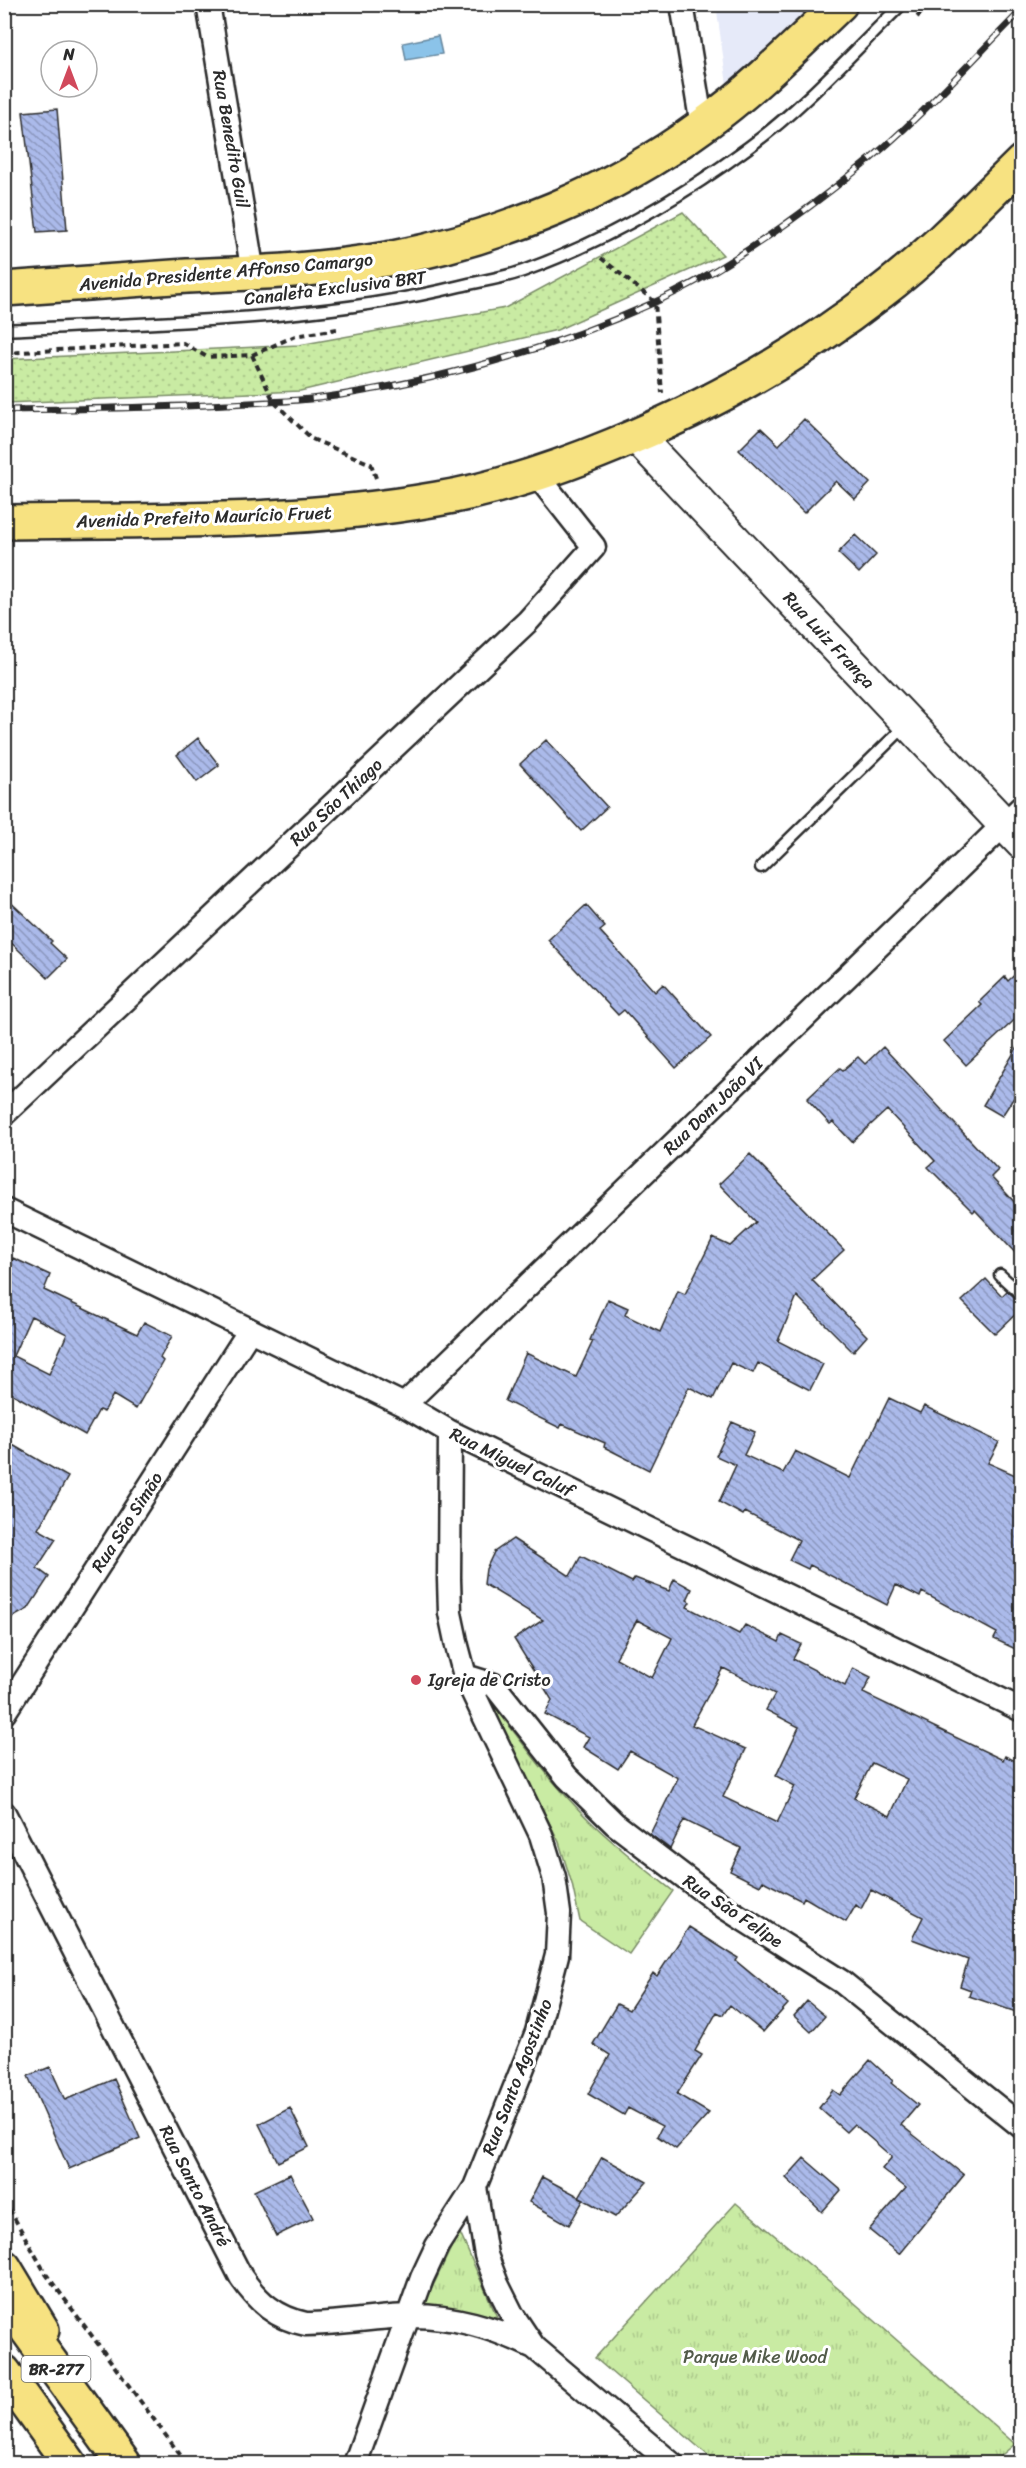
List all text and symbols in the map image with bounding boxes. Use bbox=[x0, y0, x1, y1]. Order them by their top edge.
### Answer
north arrow bbox=[39, 39, 99, 99]
text: N bbox=[62, 40, 75, 69]
street label: Rua Benedito Guil bbox=[203, 67, 259, 211]
street label: Avenida Presidente Affonso Camargo bbox=[77, 243, 374, 301]
street label: Canaleta Exclusiva BRT bbox=[242, 261, 429, 315]
street label: Avenida Prefeito Maurício Fruet bbox=[75, 497, 332, 537]
street label: Rua Luiz França bbox=[775, 584, 883, 696]
street label: Rua São Thiago bbox=[282, 750, 390, 854]
street label: Rua Dom João VI bbox=[655, 1048, 772, 1163]
street label: Rua Miguel Caluf bbox=[444, 1418, 583, 1507]
street label: Rua São Simão bbox=[82, 1465, 172, 1579]
place label: Igreja de Cristo bbox=[427, 1664, 551, 1696]
marker: Igreja de Cristo bbox=[409, 1673, 423, 1687]
street label: Rua São Felipe bbox=[676, 1865, 790, 1957]
street label: Rua Santo Agostinho bbox=[472, 1994, 562, 2160]
street label: Rua Santo André bbox=[150, 2119, 240, 2253]
park label: Parque Mike Wood bbox=[683, 2341, 828, 2373]
road number: BR-277 bbox=[22, 2356, 90, 2382]

